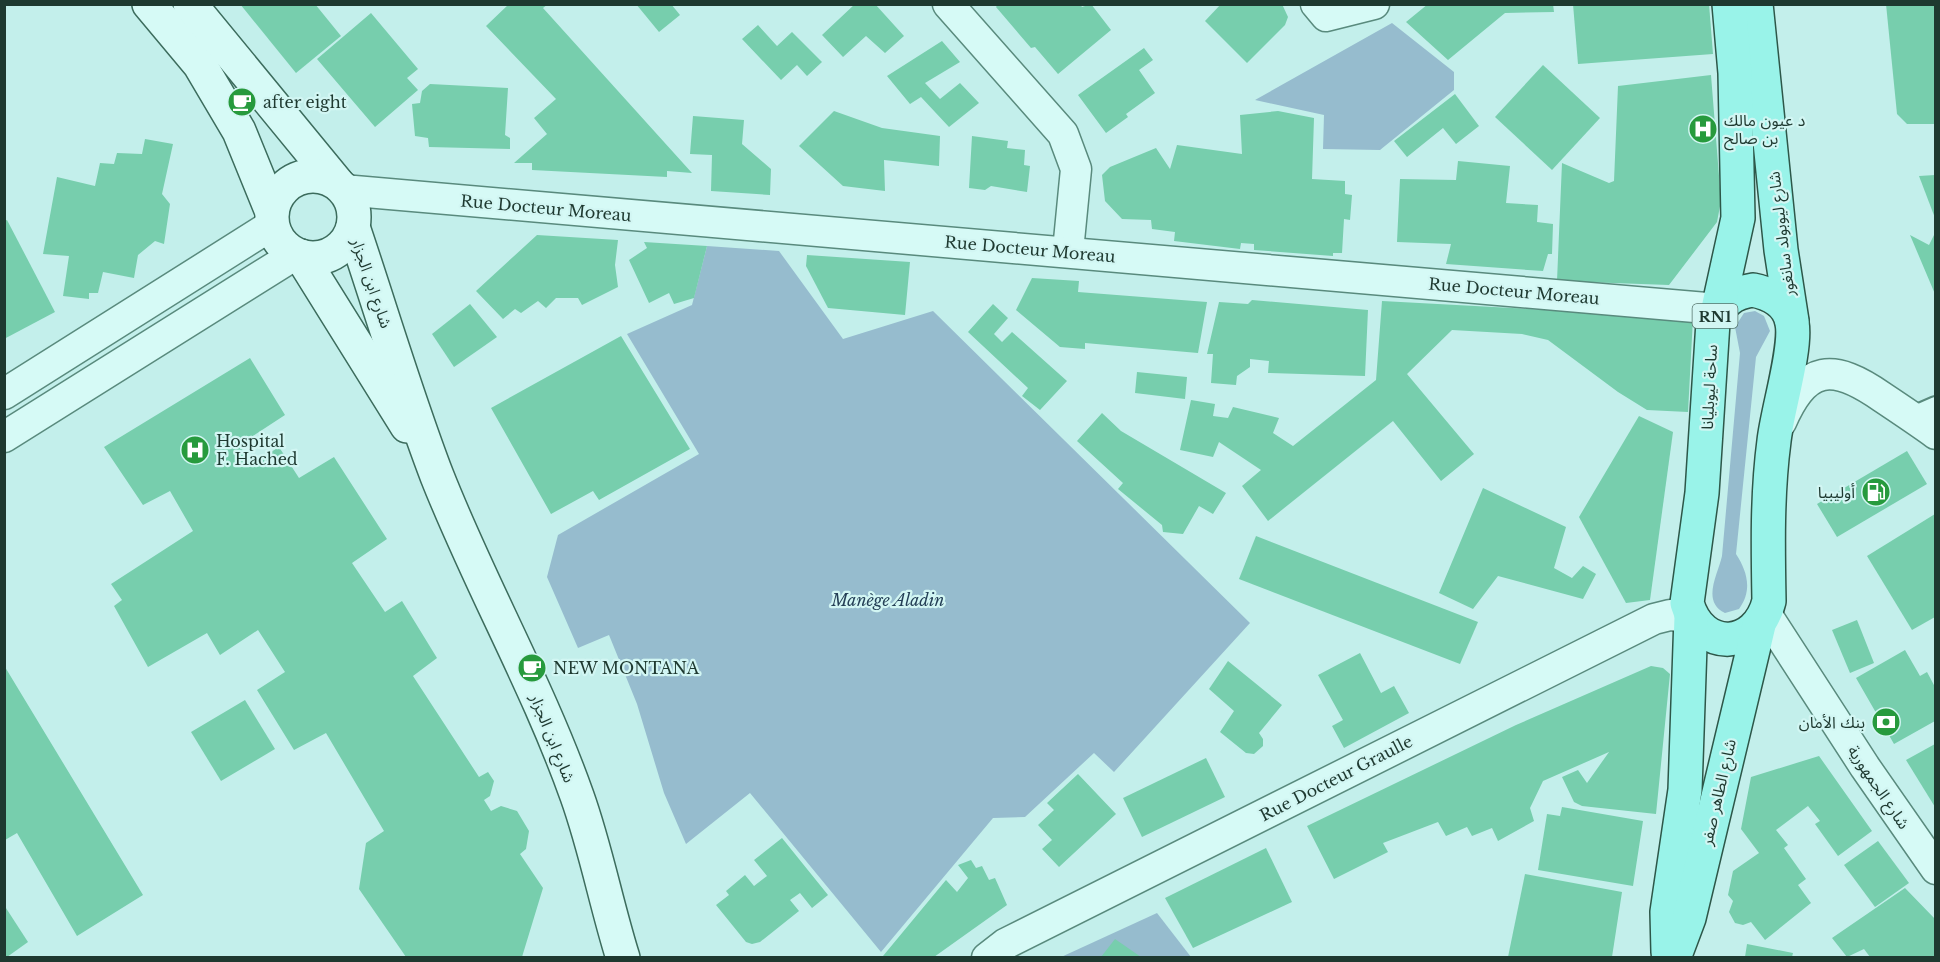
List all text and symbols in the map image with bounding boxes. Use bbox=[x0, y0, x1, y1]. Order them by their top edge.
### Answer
cafe icon: after eight bbox=[226, 86, 258, 118]
place label: after eight bbox=[263, 92, 347, 112]
place label: د عيون مالك بن صالح bbox=[1724, 110, 1805, 151]
hospital icon: د عيون مالك بن صالح bbox=[1687, 113, 1719, 145]
street label: شارع ليوبولد سانغور bbox=[1763, 170, 1802, 299]
street label: Rue Docteur Moreau bbox=[460, 191, 633, 225]
street label: Rue Docteur Moreau bbox=[944, 232, 1117, 266]
street label: شارع ابن الجزار bbox=[344, 234, 397, 332]
street label: Rue Docteur Moreau bbox=[1428, 274, 1601, 308]
road number: RN1 bbox=[1692, 304, 1738, 328]
street label: ساحة ليوبليانا bbox=[1697, 344, 1721, 430]
place label: Hospital F. Hached bbox=[216, 431, 298, 469]
hospital icon: Hospital F. Hached bbox=[179, 434, 211, 466]
fuel station icon: أوليبيا bbox=[1860, 476, 1892, 508]
place label: أوليبيا bbox=[1818, 482, 1855, 502]
park label: Manège Aladin bbox=[831, 590, 944, 610]
cafe icon: NEW MONTANA bbox=[516, 652, 548, 684]
place label: NEW MONTANA bbox=[553, 658, 700, 678]
street label: شارع ابن الجزار bbox=[523, 690, 580, 786]
bank icon: بنك الأمان bbox=[1870, 706, 1902, 738]
place label: بنك الأمان bbox=[1799, 712, 1865, 732]
street label: Rue Docteur Graulle bbox=[1256, 731, 1416, 825]
street label: شارع الطاهر صفر bbox=[1696, 737, 1743, 849]
street label: شارع الجمهورية bbox=[1841, 741, 1914, 834]

